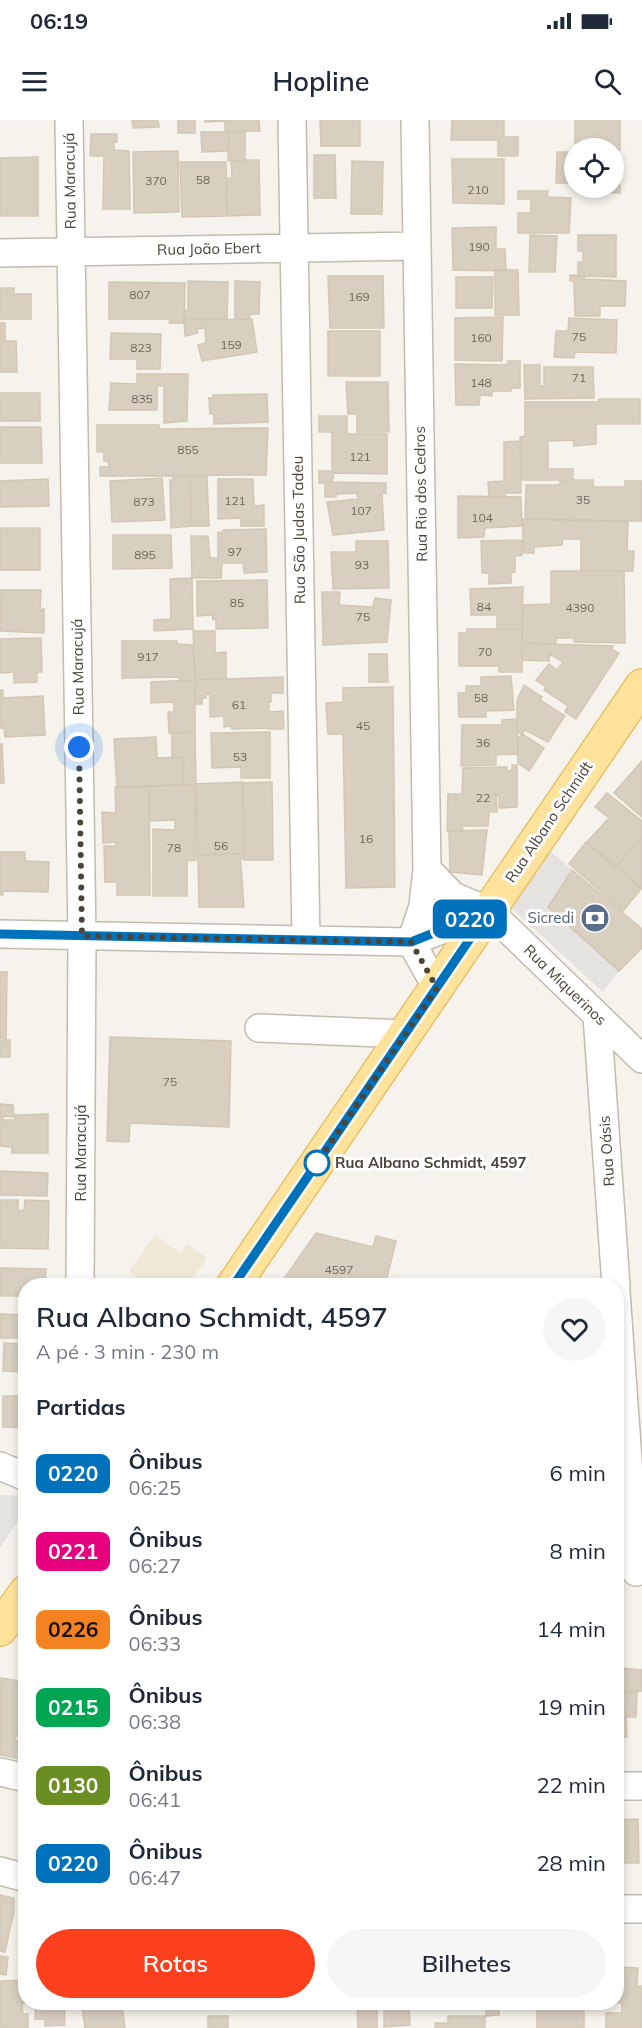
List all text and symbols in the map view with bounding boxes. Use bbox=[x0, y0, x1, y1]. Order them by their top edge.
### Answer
text: 06:19 bbox=[30, 7, 88, 35]
text: Hopline bbox=[272, 64, 370, 98]
icon: menu bbox=[18, 65, 51, 98]
icon: search bbox=[591, 65, 624, 98]
street label: Rua Maracujá bbox=[59, 132, 80, 230]
map controls bbox=[564, 138, 624, 198]
button: locate bbox=[564, 138, 624, 198]
house number: 58 bbox=[196, 172, 210, 187]
house number: 370 bbox=[145, 173, 167, 188]
house number: 210 bbox=[467, 182, 489, 197]
street label: Rua João Ebert bbox=[157, 238, 261, 259]
house number: 190 bbox=[468, 239, 490, 254]
house number: 807 bbox=[129, 287, 151, 302]
house number: 169 bbox=[348, 289, 370, 304]
house number: 75 bbox=[572, 329, 586, 344]
house number: 160 bbox=[470, 330, 492, 345]
house number: 159 bbox=[220, 337, 242, 352]
house number: 823 bbox=[130, 340, 152, 355]
house number: 71 bbox=[572, 370, 586, 385]
house number: 148 bbox=[470, 375, 492, 390]
house number: 835 bbox=[131, 391, 153, 406]
street label: Rua Rio dos Cedros bbox=[410, 426, 431, 562]
house number: 855 bbox=[177, 442, 199, 457]
house number: 121 bbox=[349, 449, 371, 464]
street label: Rua São Judas Tadeu bbox=[288, 456, 309, 604]
house number: 35 bbox=[576, 492, 590, 507]
house number: 121 bbox=[224, 493, 246, 508]
house number: 873 bbox=[133, 494, 155, 509]
house number: 107 bbox=[350, 503, 372, 518]
house number: 104 bbox=[471, 510, 493, 525]
house number: 97 bbox=[228, 544, 242, 559]
house number: 895 bbox=[134, 547, 156, 562]
house number: 93 bbox=[355, 557, 369, 572]
house number: 85 bbox=[230, 595, 244, 610]
house number: 84 bbox=[477, 599, 491, 614]
house number: 4390 bbox=[566, 600, 594, 615]
house number: 75 bbox=[356, 609, 370, 624]
street label: Rua Maracujá bbox=[67, 618, 88, 716]
house number: 70 bbox=[478, 644, 492, 659]
house number: 917 bbox=[137, 649, 159, 664]
house number: 58 bbox=[474, 690, 488, 705]
house number: 61 bbox=[232, 697, 246, 712]
house number: 45 bbox=[356, 718, 370, 733]
your location bbox=[64, 732, 94, 762]
house number: 36 bbox=[476, 735, 490, 750]
house number: 53 bbox=[233, 749, 247, 764]
street label: Rua Albano Schmidt bbox=[501, 757, 596, 886]
house number: 22 bbox=[476, 790, 490, 805]
house number: 16 bbox=[359, 831, 373, 846]
house number: 56 bbox=[214, 838, 228, 853]
house number: 78 bbox=[167, 840, 181, 855]
line badge: 0220 bbox=[428, 900, 512, 938]
bank icon: Sicredi bbox=[579, 902, 611, 934]
text: 0220 bbox=[445, 906, 495, 932]
place label: Sicredi bbox=[528, 908, 574, 927]
street label: Rua Miquerinos bbox=[520, 940, 611, 1029]
house number: 75 bbox=[163, 1074, 177, 1089]
street label: Rua Maracujá bbox=[71, 1105, 90, 1201]
street label: Rua Oásis bbox=[595, 1115, 618, 1187]
marker: Rua Albano Schmidt, 4597 bbox=[304, 1150, 330, 1176]
place label: Rua Albano Schmidt, 4597 bbox=[335, 1153, 526, 1172]
house number: 4597 bbox=[325, 1262, 353, 1277]
button: heart bbox=[543, 1298, 606, 1361]
text: Rua Albano Schmidt, 4597 bbox=[36, 1299, 388, 1334]
text: A pé · 3 min · 230 m bbox=[36, 1339, 219, 1364]
text: Partidas bbox=[36, 1393, 125, 1421]
text: Ônibus bbox=[128, 1447, 203, 1475]
text: 6 min bbox=[550, 1459, 606, 1487]
text: 0220 bbox=[48, 1460, 98, 1486]
text: 06:25 bbox=[128, 1475, 181, 1500]
text: Ônibus bbox=[128, 1525, 203, 1553]
text: 8 min bbox=[550, 1537, 606, 1565]
text: 0221 bbox=[48, 1538, 98, 1564]
text: 06:27 bbox=[128, 1553, 181, 1578]
text: Ônibus bbox=[128, 1603, 203, 1631]
text: 14 min bbox=[536, 1615, 606, 1643]
text: 0226 bbox=[48, 1616, 98, 1642]
text: 06:33 bbox=[128, 1631, 181, 1656]
text: Ônibus bbox=[128, 1681, 203, 1709]
text: 19 min bbox=[536, 1693, 606, 1721]
text: 0215 bbox=[48, 1694, 98, 1720]
text: 06:38 bbox=[128, 1709, 181, 1734]
text: Ônibus bbox=[128, 1759, 203, 1787]
text: 22 min bbox=[536, 1771, 606, 1799]
text: 0130 bbox=[48, 1772, 98, 1798]
text: 06:41 bbox=[128, 1787, 181, 1812]
text: Ônibus bbox=[128, 1837, 203, 1865]
text: 28 min bbox=[536, 1849, 606, 1877]
text: 0220 bbox=[48, 1850, 98, 1876]
text: 06:47 bbox=[128, 1865, 181, 1890]
button: Rotas bbox=[36, 1929, 315, 1998]
button: Bilhetes bbox=[327, 1929, 606, 1998]

